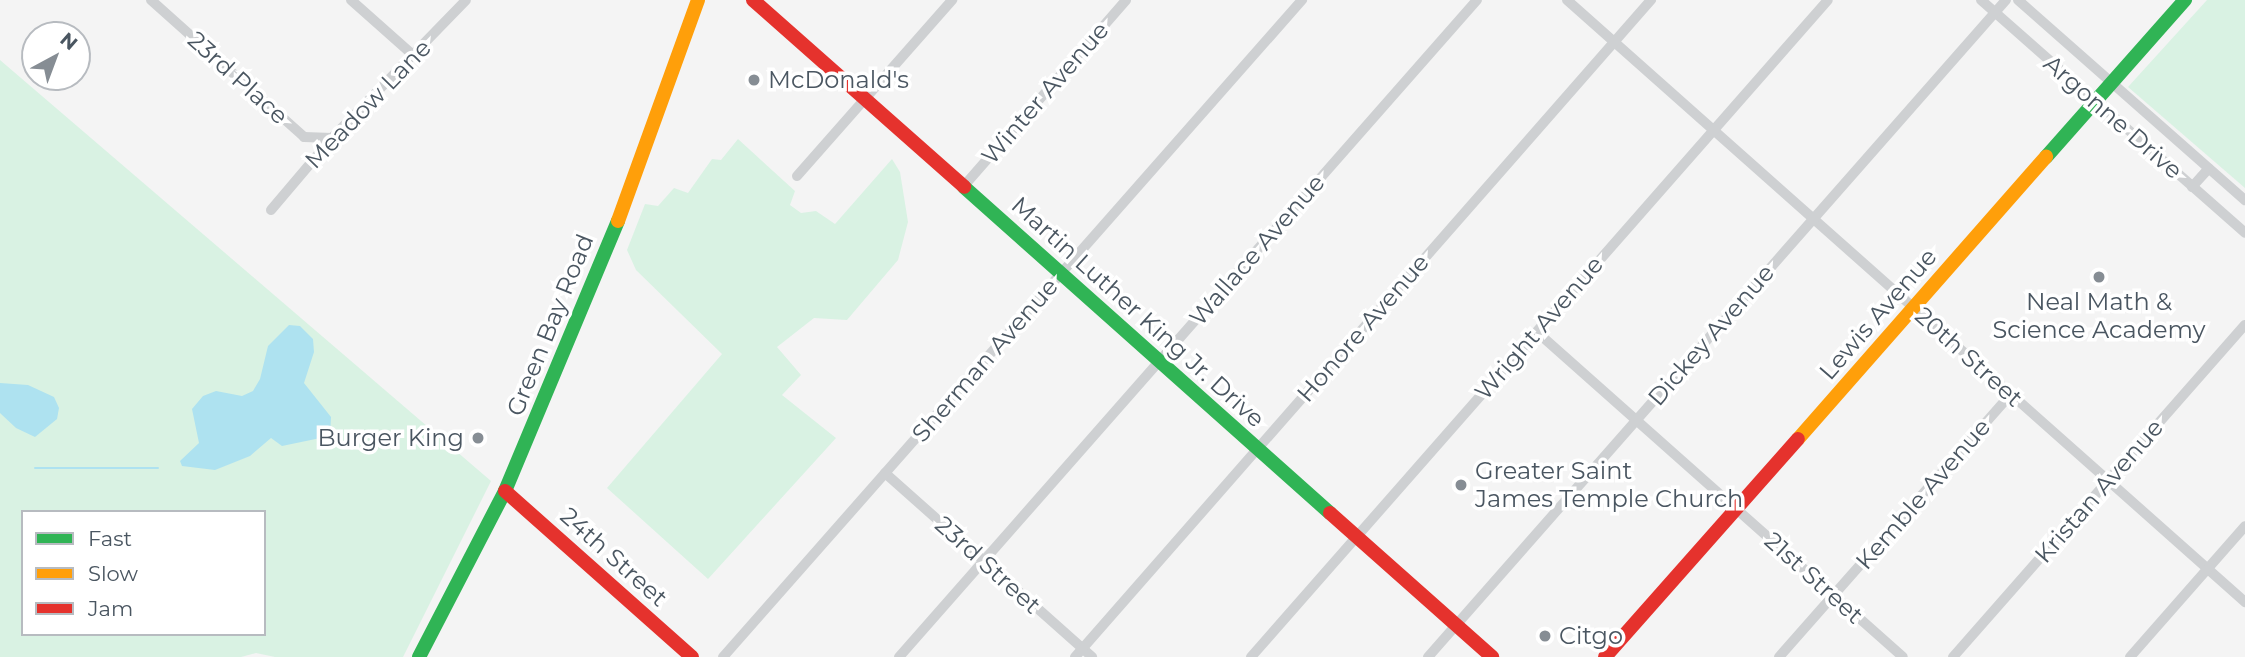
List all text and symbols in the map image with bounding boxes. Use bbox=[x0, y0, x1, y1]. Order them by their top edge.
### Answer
street label: Winter Avenue bbox=[975, 16, 1115, 170]
north arrow bbox=[21, 21, 91, 91]
street label: 23rd Place bbox=[182, 26, 294, 130]
text: N bbox=[55, 28, 82, 55]
street label: Meadow Lane bbox=[299, 33, 437, 175]
street label: Argonne Drive bbox=[2038, 49, 2188, 185]
place label: McDonald's bbox=[768, 66, 909, 94]
marker: McDonald's bbox=[746, 72, 762, 88]
street label: Wallace Avenue bbox=[1183, 168, 1331, 332]
street label: Martin Luther King Jr. Drive bbox=[1006, 191, 1270, 433]
street label: Green Bay Road bbox=[500, 230, 600, 420]
street label: Lewis Avenue bbox=[1813, 243, 1943, 385]
street label: Honore Avenue bbox=[1291, 248, 1435, 408]
street label: Wright Avenue bbox=[1469, 250, 1609, 406]
street label: Dickey Avenue bbox=[1642, 259, 1780, 411]
marker: Neal Math & Science Academy bbox=[2091, 269, 2107, 285]
street label: Sherman Avenue bbox=[906, 272, 1064, 448]
place label: Neal Math & Science Academy bbox=[1993, 288, 2205, 344]
street label: 20th Street bbox=[1909, 301, 2029, 413]
street label: Kemble Avenue bbox=[1850, 413, 1996, 575]
street label: Kristan Avenue bbox=[2029, 413, 2169, 569]
place label: Burger King bbox=[317, 424, 464, 452]
marker: Burger King bbox=[470, 430, 486, 446]
place label: Greater Saint James Temple Church bbox=[1475, 457, 1743, 513]
marker: Greater Saint James Temple Church bbox=[1453, 477, 1469, 493]
street label: 24th Street bbox=[555, 502, 673, 612]
legend bbox=[21, 510, 266, 636]
street label: 23rd Street bbox=[929, 510, 1047, 620]
text: Fast bbox=[88, 526, 132, 551]
street label: 21st Street bbox=[1759, 526, 1869, 630]
text: Slow bbox=[88, 561, 138, 586]
text: Jam bbox=[88, 596, 133, 621]
place label: Citgo bbox=[1559, 622, 1623, 650]
marker: Citgo bbox=[1537, 628, 1553, 644]

